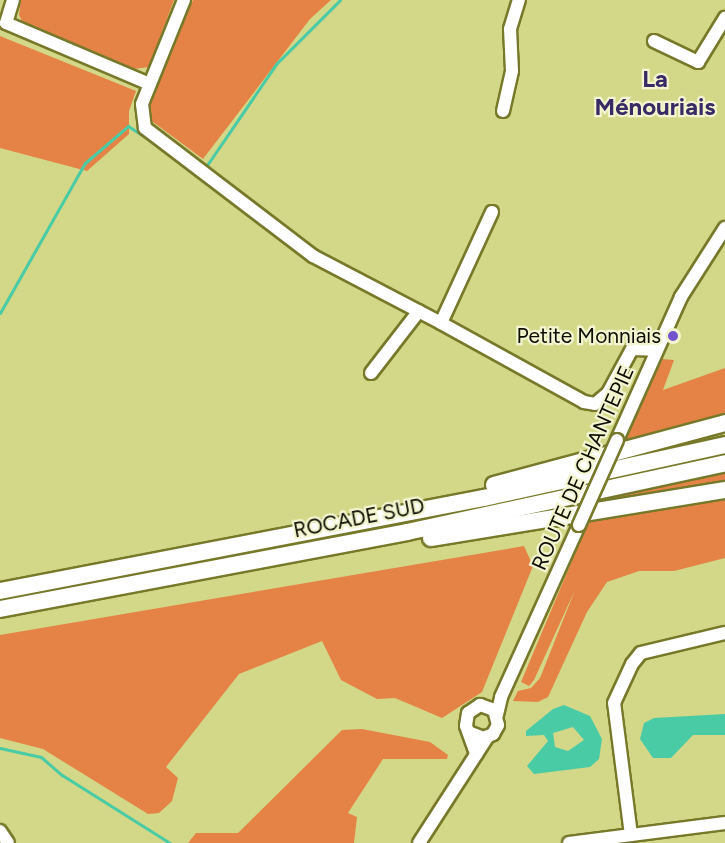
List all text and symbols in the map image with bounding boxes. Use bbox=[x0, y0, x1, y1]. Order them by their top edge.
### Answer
district label: La Ménouriais bbox=[595, 65, 715, 121]
place label: Petite Monniais bbox=[517, 323, 661, 349]
marker: Petite Monniais bbox=[666, 329, 680, 343]
street label: ROUTE DE CHANTEPIE bbox=[527, 362, 639, 574]
street label: ROCADE SUD bbox=[291, 493, 427, 543]

